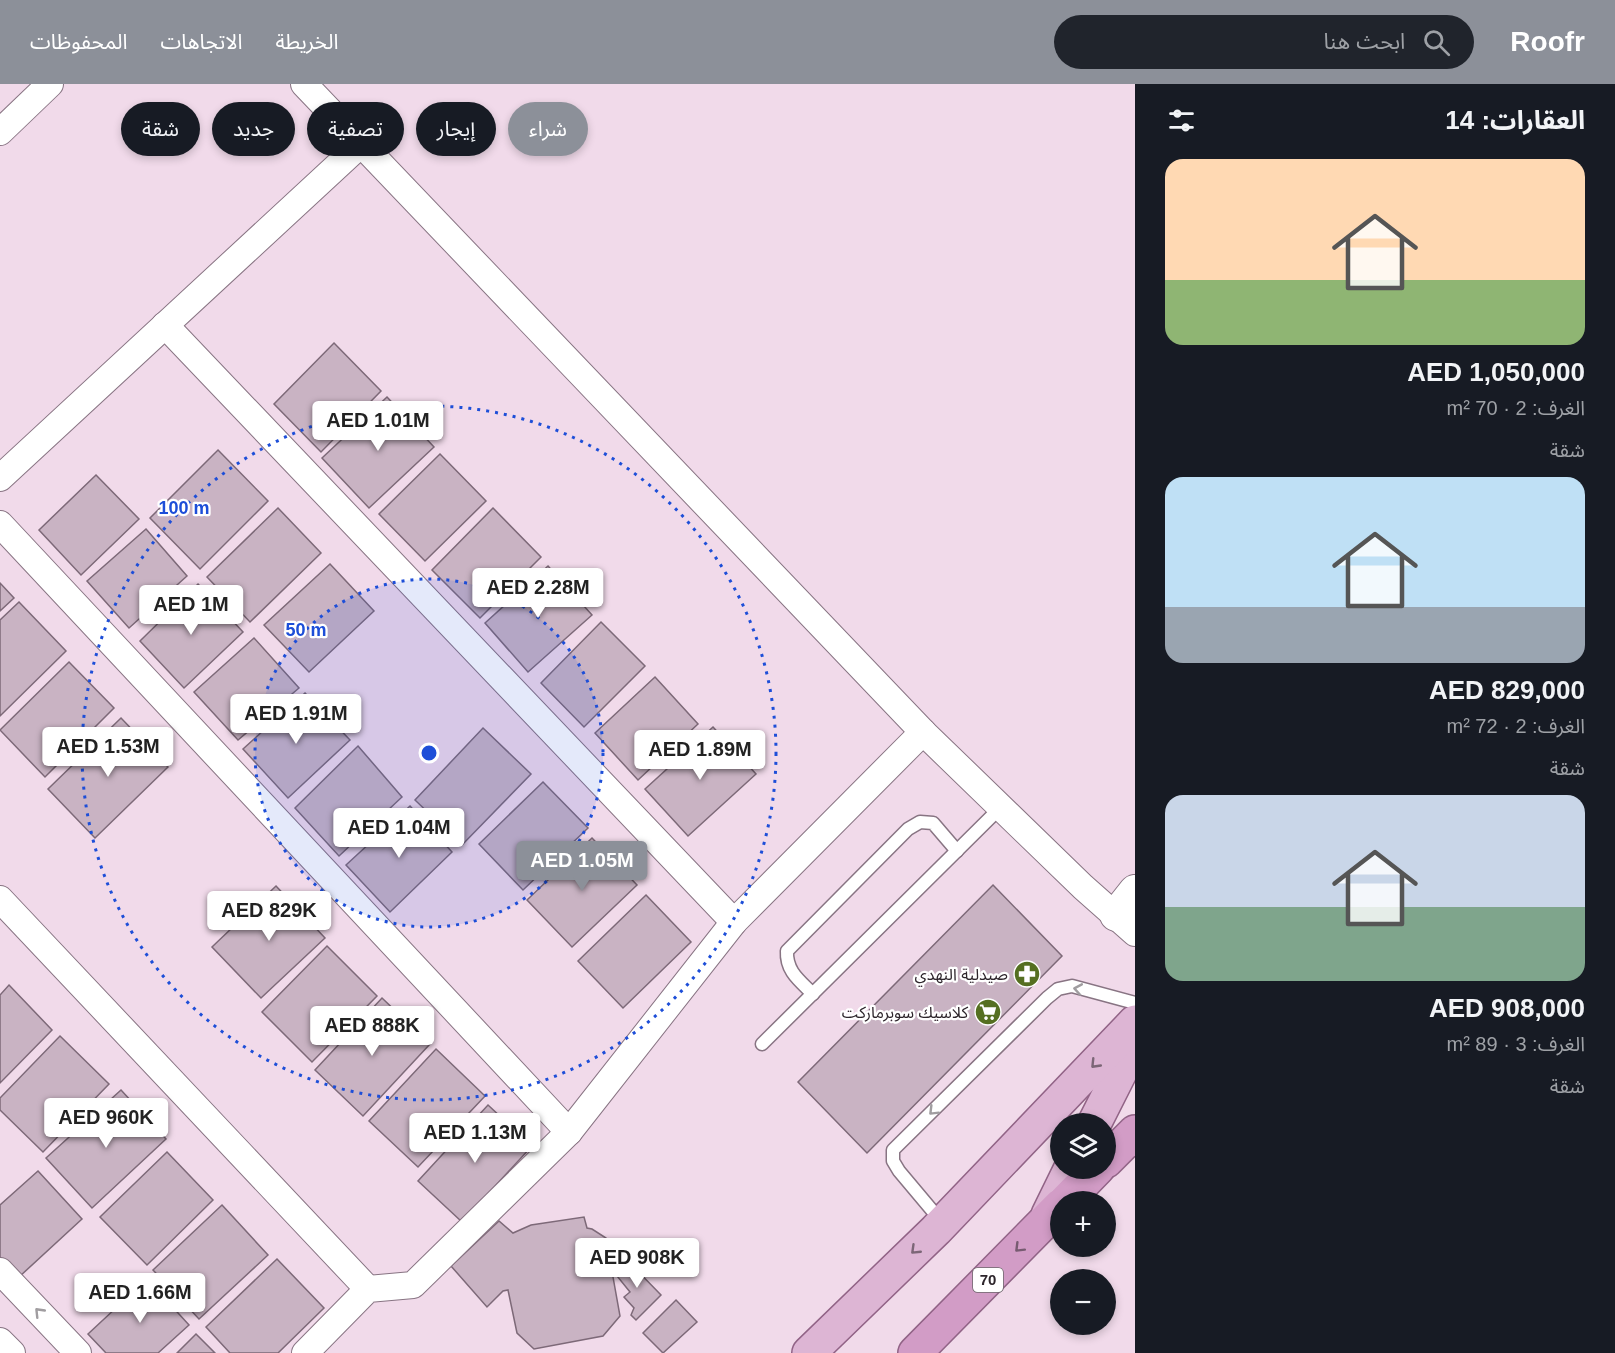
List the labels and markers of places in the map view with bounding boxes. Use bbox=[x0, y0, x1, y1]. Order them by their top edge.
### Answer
pin: AED 1.01M bbox=[309, 401, 447, 452]
pin: AED 2.28M bbox=[469, 568, 607, 619]
pin: AED 1M bbox=[142, 585, 240, 636]
pin: AED 1.91M bbox=[227, 694, 365, 745]
pin: AED 1.53M bbox=[39, 727, 177, 778]
pin: AED 1.89M bbox=[631, 730, 769, 781]
centre of rings bbox=[419, 743, 439, 763]
pin: AED 1.04M bbox=[330, 808, 468, 859]
pin: AED 1.05M bbox=[513, 841, 651, 892]
pin: AED 829K bbox=[207, 891, 331, 942]
pharmacy icon: صيدلية النهدي bbox=[1012, 959, 1042, 989]
place label: صيدلية النهدي bbox=[914, 966, 1008, 987]
supermarket icon: كلاسيك سوبرماركت bbox=[973, 997, 1003, 1027]
place label: كلاسيك سوبرماركت bbox=[842, 1004, 968, 1022]
pin: AED 888K bbox=[310, 1006, 434, 1057]
pin: AED 960K bbox=[44, 1098, 168, 1149]
pin: AED 1.13M bbox=[406, 1113, 544, 1164]
pin: AED 908K bbox=[575, 1238, 699, 1289]
pin: AED 1.66M bbox=[71, 1273, 209, 1324]

